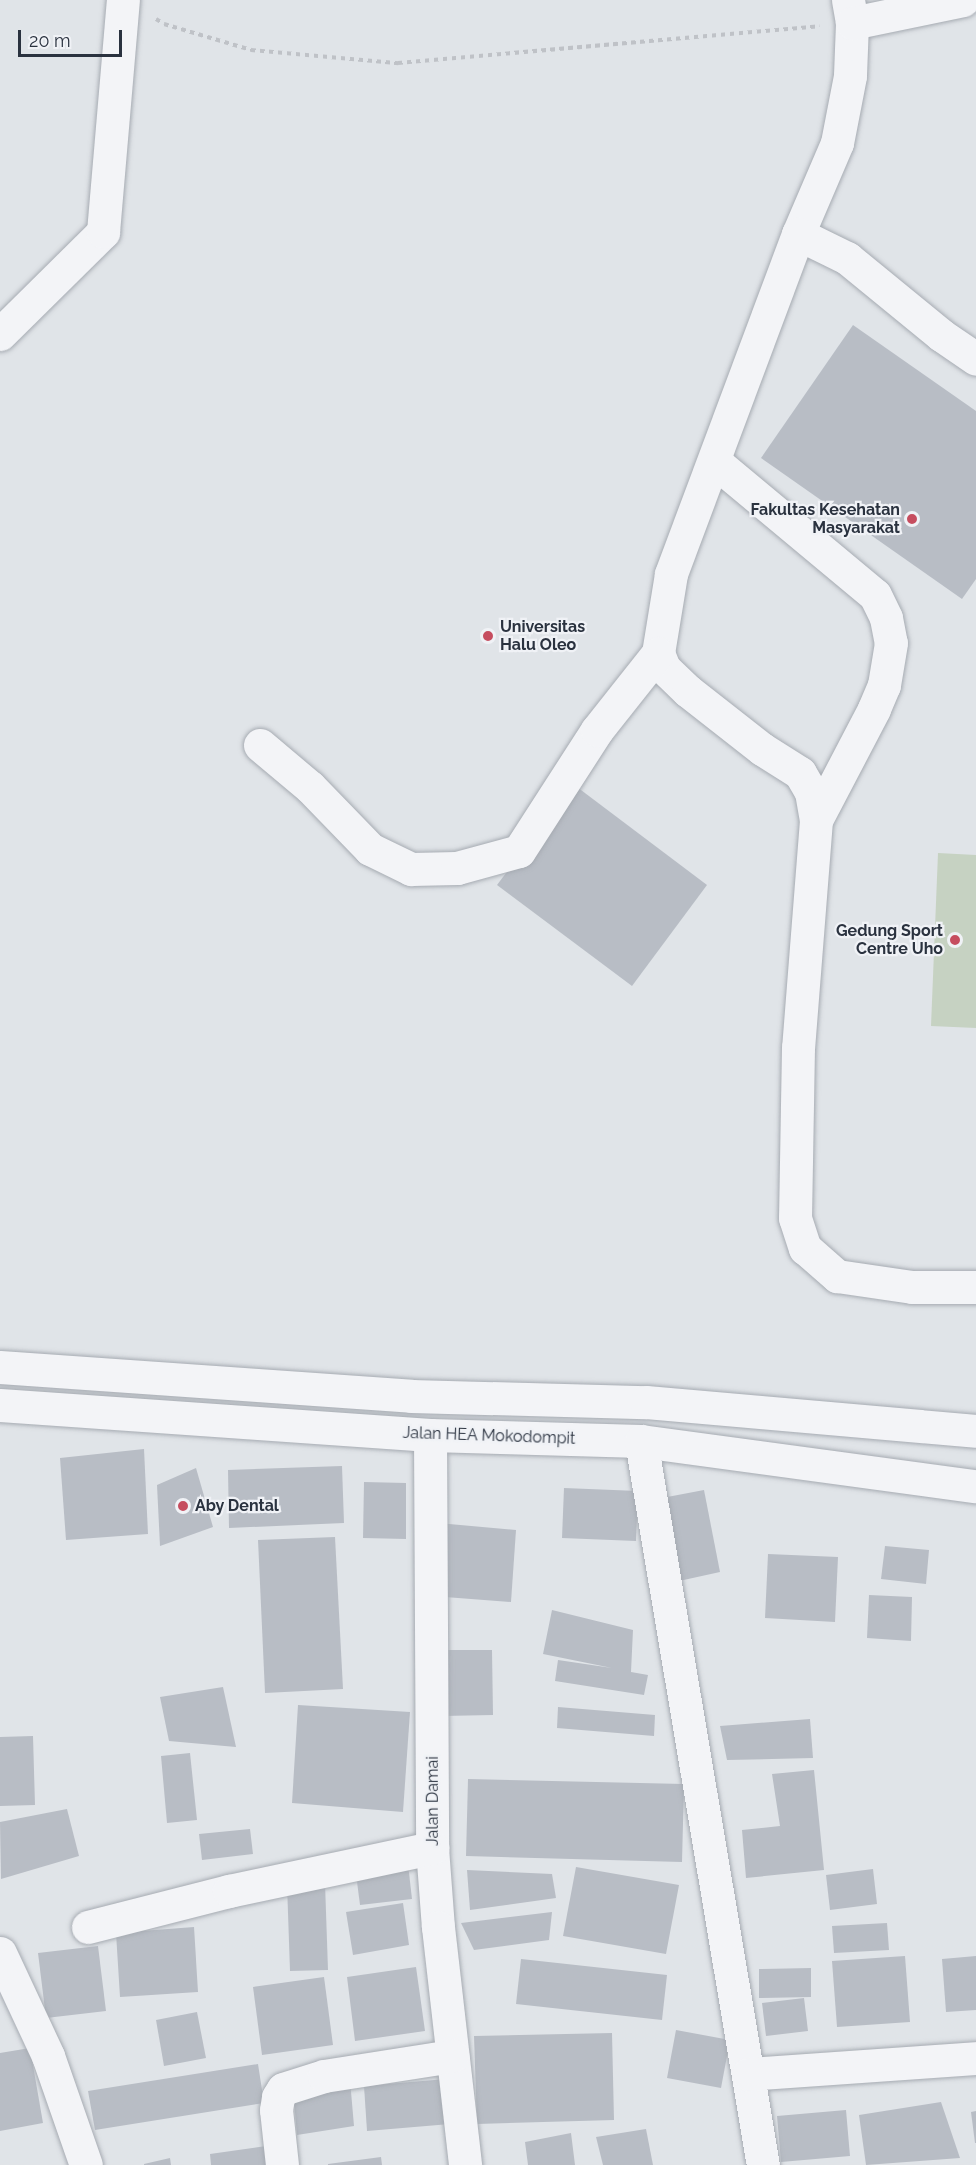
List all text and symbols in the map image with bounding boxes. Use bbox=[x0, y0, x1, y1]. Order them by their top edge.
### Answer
scale bar bbox=[21, 18, 124, 56]
text: 20 m bbox=[29, 30, 71, 51]
place label: Fakultas Kesehatan Masyarakat bbox=[750, 500, 900, 538]
marker: Fakultas Kesehatan Masyarakat bbox=[905, 512, 919, 526]
place label: Universitas Halu Oleo bbox=[500, 617, 585, 655]
marker: Universitas Halu Oleo bbox=[481, 629, 495, 643]
place label: Gedung Sport Centre Uho bbox=[836, 921, 943, 959]
marker: Gedung Sport Centre Uho bbox=[948, 933, 962, 947]
street label: Jalan HEA Mokodompit bbox=[402, 1423, 576, 1449]
place label: Aby Dental bbox=[195, 1496, 279, 1516]
marker: Aby Dental bbox=[176, 1499, 190, 1513]
street label: Jalan Damai bbox=[423, 1756, 443, 1846]

